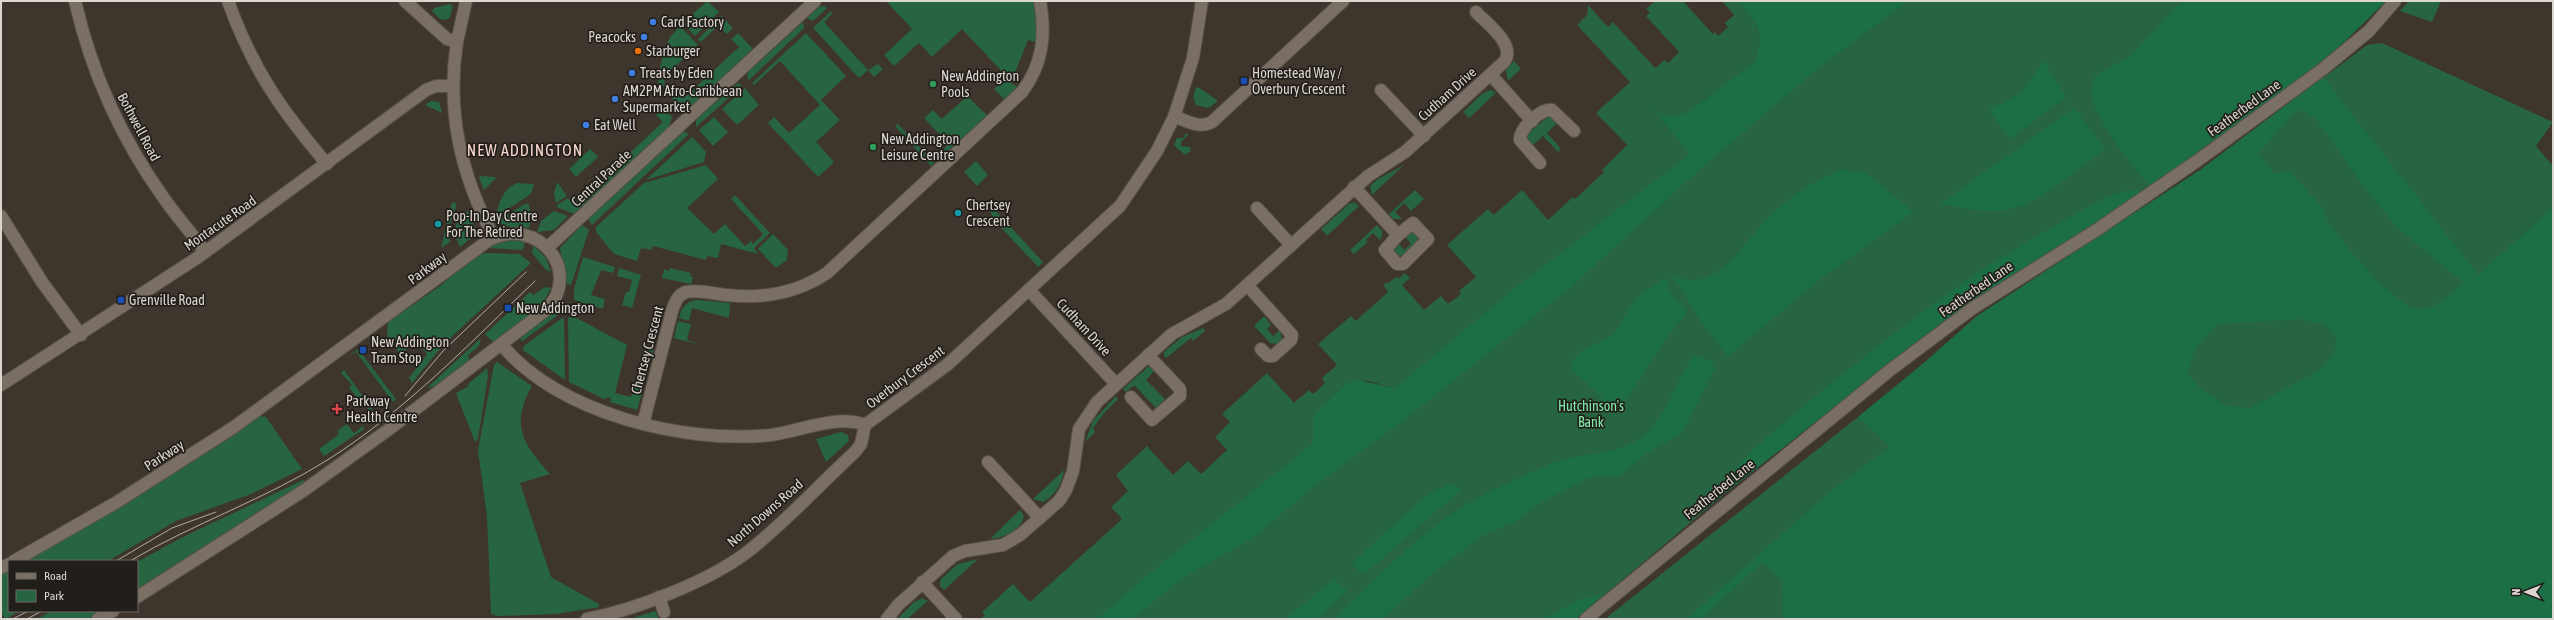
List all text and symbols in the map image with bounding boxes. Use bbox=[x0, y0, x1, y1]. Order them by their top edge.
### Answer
place label: Card Factory bbox=[661, 14, 724, 30]
marker: Card Factory bbox=[648, 17, 658, 27]
place label: Peacocks bbox=[588, 29, 636, 45]
marker: Peacocks bbox=[639, 32, 649, 42]
place label: Starburger bbox=[646, 43, 701, 59]
marker: Starburger bbox=[633, 46, 643, 56]
street label: Cudham Drive bbox=[1415, 64, 1479, 124]
place label: Treats by Eden bbox=[640, 65, 713, 81]
place label: Homestead Way / Overbury Crescent bbox=[1252, 65, 1346, 97]
marker: Treats by Eden bbox=[627, 68, 637, 78]
place label: New Addington Pools bbox=[941, 68, 1019, 100]
marker: Homestead Way / Overbury Crescent bbox=[1239, 76, 1249, 86]
street label: Featherbed Lane bbox=[2204, 76, 2284, 140]
marker: New Addington Pools bbox=[928, 79, 938, 89]
place label: AM2PM Afro-Caribbean Supermarket bbox=[623, 83, 742, 115]
street label: Bothwell Road bbox=[114, 90, 164, 164]
marker: AM2PM Afro-Caribbean Supermarket bbox=[610, 94, 620, 104]
place label: Eat Well bbox=[594, 117, 636, 133]
marker: Eat Well bbox=[581, 120, 591, 130]
place label: New Addington Leisure Centre bbox=[881, 131, 959, 163]
district label: NEW ADDINGTON bbox=[467, 141, 583, 159]
marker: New Addington Leisure Centre bbox=[868, 142, 878, 152]
street label: Central Parade bbox=[568, 146, 634, 210]
street label: Montacute Road bbox=[181, 192, 259, 254]
place label: Chertsey Crescent bbox=[966, 197, 1011, 229]
place label: Pop-In Day Centre For The Retired bbox=[446, 208, 538, 240]
marker: Chertsey Crescent bbox=[953, 208, 963, 218]
marker: Pop-In Day Centre For The Retired bbox=[433, 219, 443, 229]
street label: Parkway bbox=[405, 248, 450, 288]
street label: Featherbed Lane bbox=[1936, 258, 2016, 320]
place label: Grenville Road bbox=[129, 292, 205, 308]
marker: Grenville Road bbox=[116, 295, 126, 305]
street label: Cudham Drive bbox=[1054, 295, 1114, 359]
place label: New Addington bbox=[516, 300, 594, 316]
marker: New Addington bbox=[503, 303, 513, 313]
street label: Chertsey Crescent bbox=[628, 304, 666, 396]
place label: New Addington Tram Stop bbox=[371, 334, 449, 366]
street label: Overbury Crescent bbox=[863, 342, 947, 412]
marker: New Addington Tram Stop bbox=[358, 345, 368, 355]
place label: Parkway Health Centre bbox=[346, 393, 417, 425]
park label: Hutchinson's Bank bbox=[1558, 398, 1624, 430]
marker: Parkway Health Centre bbox=[331, 403, 343, 415]
street label: Parkway bbox=[141, 436, 187, 474]
street label: Featherbed Lane bbox=[1681, 456, 1757, 522]
street label: North Downs Road bbox=[724, 476, 806, 550]
legend bbox=[8, 560, 138, 612]
text: Road bbox=[44, 569, 67, 583]
north arrow bbox=[2506, 572, 2546, 612]
text: Park bbox=[44, 589, 65, 603]
text: N bbox=[2510, 589, 2522, 595]

